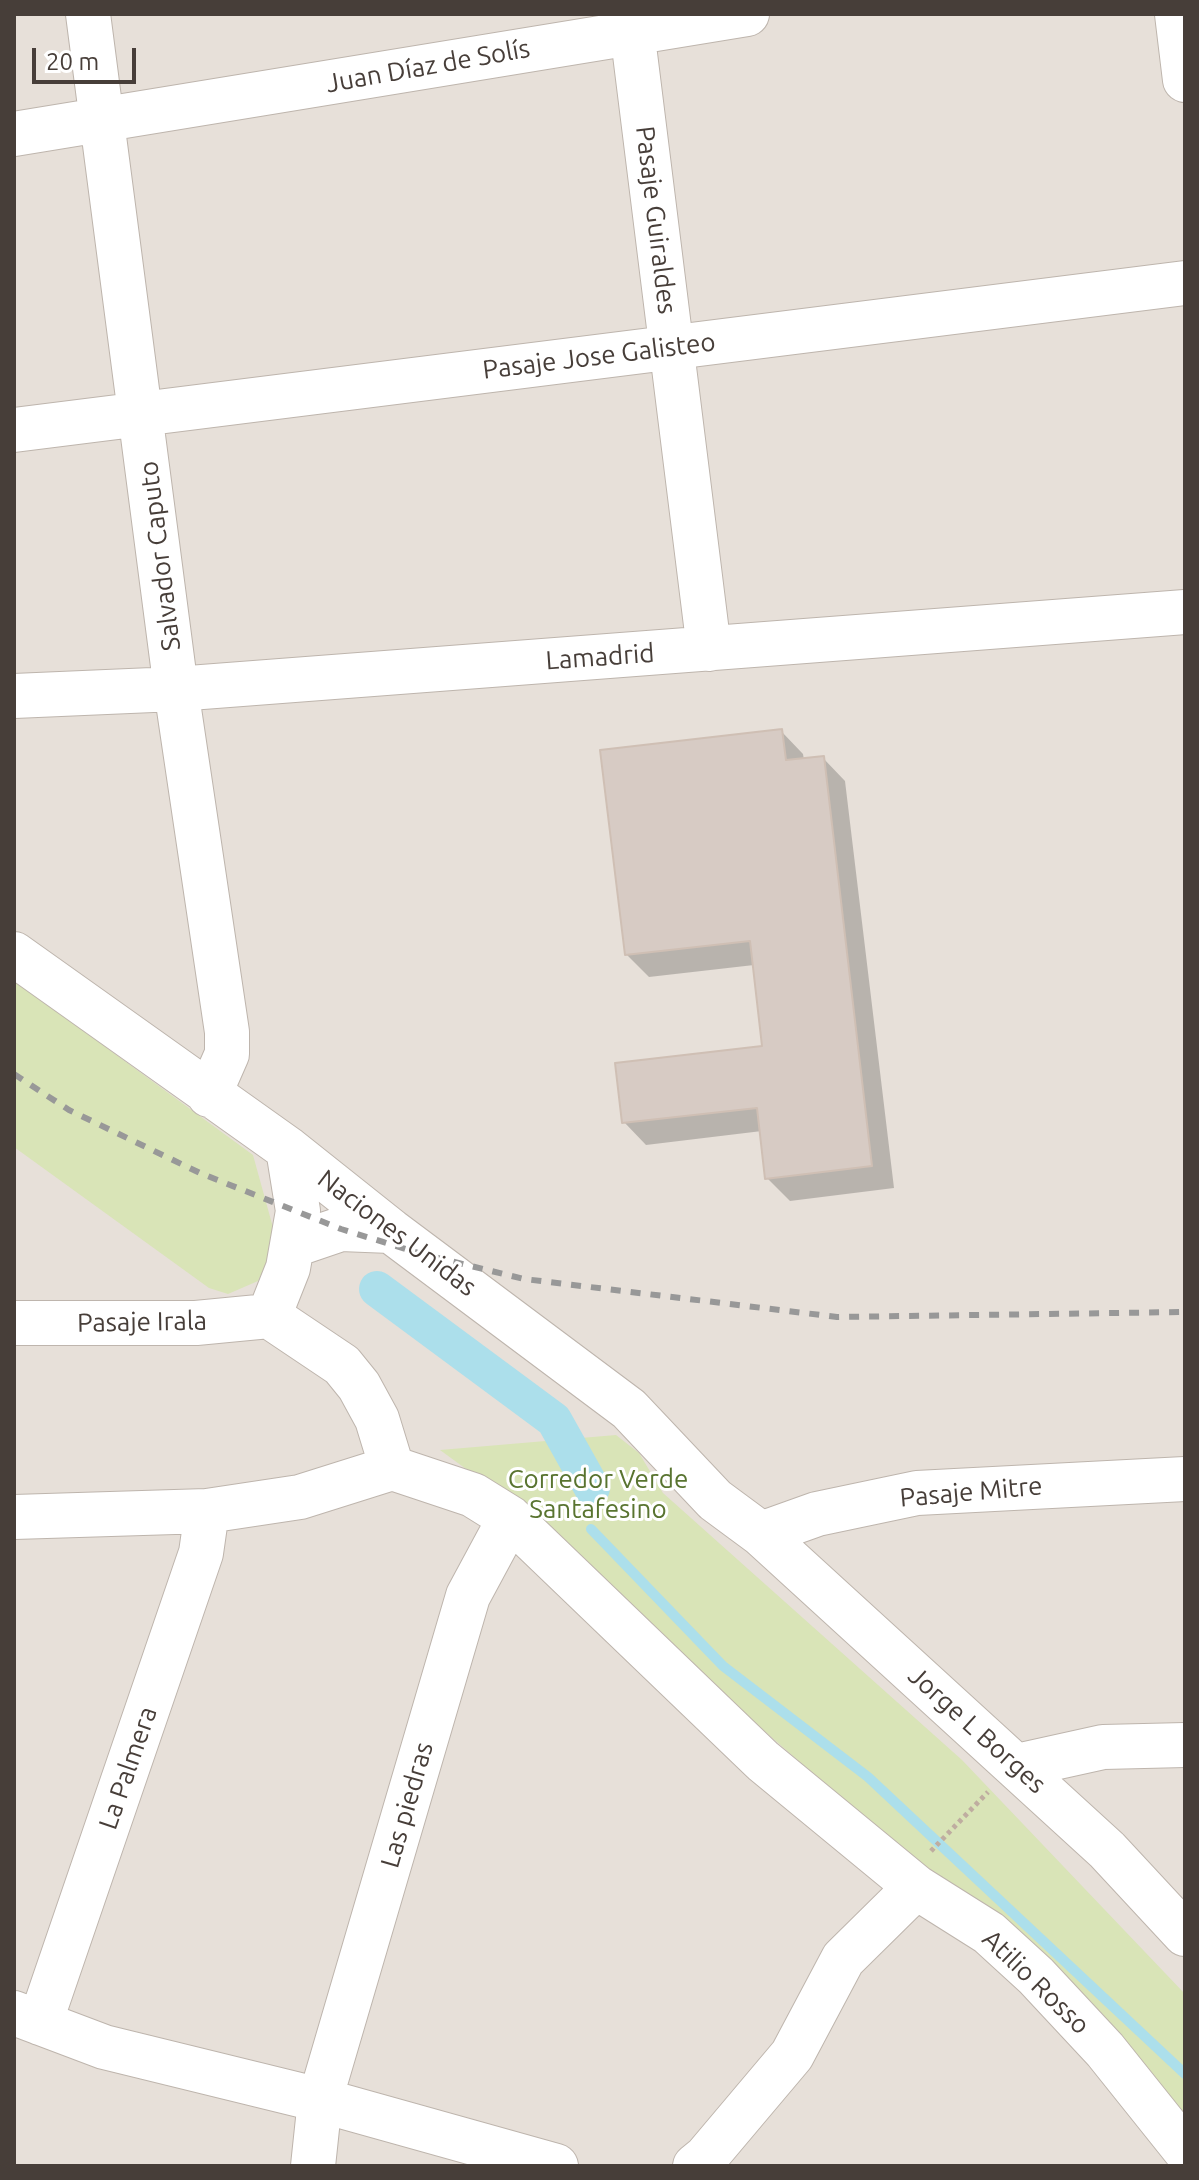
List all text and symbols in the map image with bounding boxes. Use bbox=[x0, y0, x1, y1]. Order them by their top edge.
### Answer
scale bar bbox=[36, 32, 140, 82]
street label: Juan Díaz de Solís bbox=[324, 33, 532, 99]
text: 20 m bbox=[46, 48, 99, 75]
street label: Pasaje Guiraldes bbox=[629, 124, 683, 316]
street label: Pasaje Jose Galisteo bbox=[481, 326, 717, 386]
street label: Salvador Caputo bbox=[133, 459, 187, 653]
street label: Lamadrid bbox=[545, 638, 655, 676]
street label: Naciones Unidas bbox=[311, 1163, 483, 1303]
street label: Pasaje Irala bbox=[77, 1305, 207, 1339]
park label: Corredor Verde Santafesino bbox=[508, 1463, 688, 1524]
street label: Pasaje Mitre bbox=[898, 1470, 1044, 1514]
street label: Jorge L Borges bbox=[902, 1660, 1052, 1800]
street label: La Palmera bbox=[92, 1702, 164, 1834]
street label: Las piedras bbox=[374, 1738, 440, 1872]
street label: Atilio Rosso bbox=[976, 1923, 1096, 2041]

